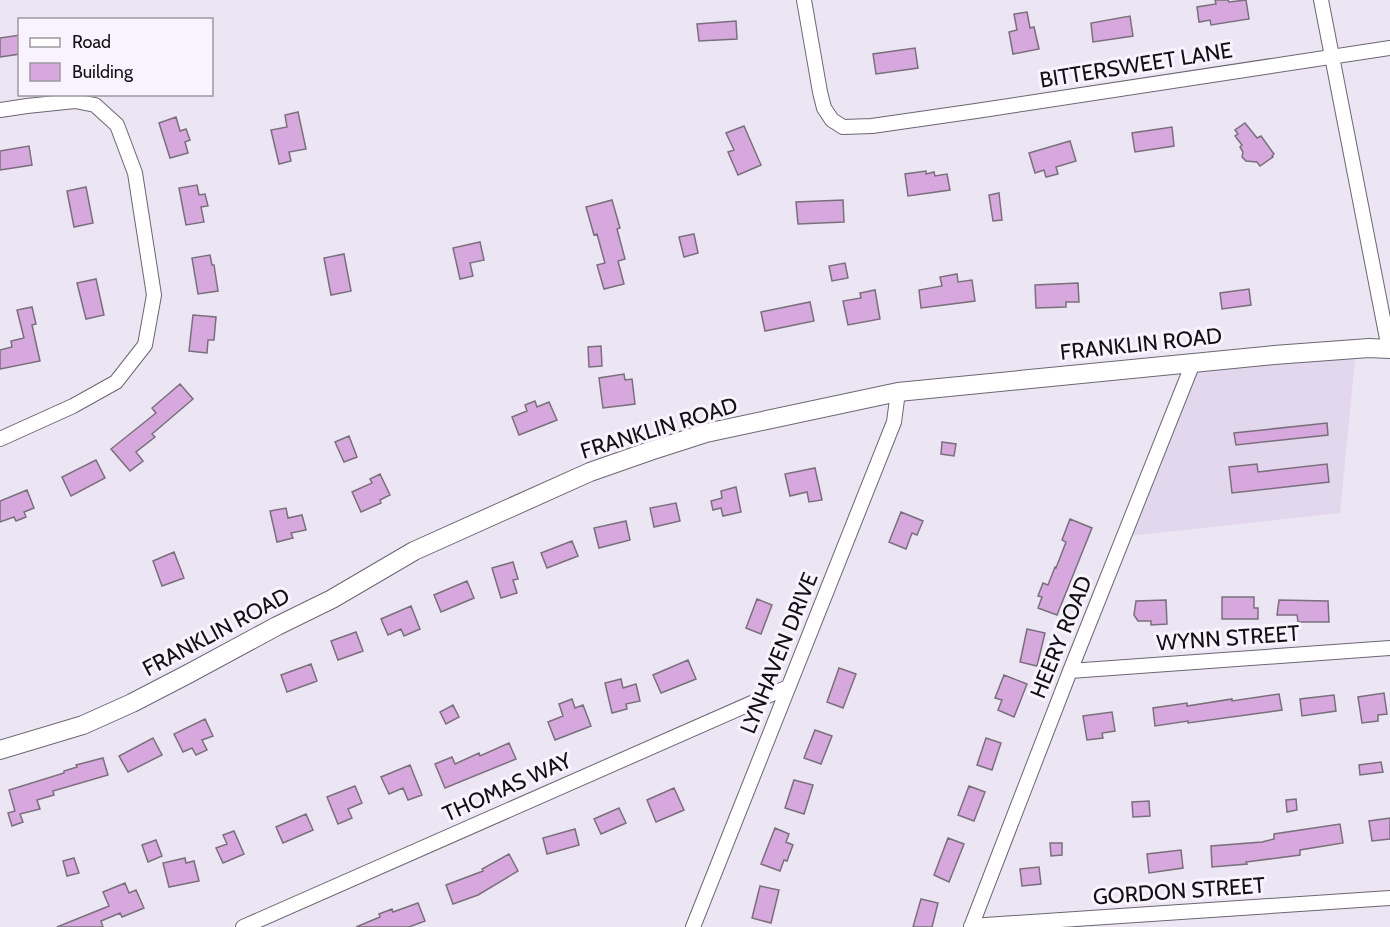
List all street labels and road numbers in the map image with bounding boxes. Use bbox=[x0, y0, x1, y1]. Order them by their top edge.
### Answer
street label: BITTERSWEET LANE bbox=[1038, 36, 1234, 94]
street label: FRANKLIN ROAD bbox=[1059, 322, 1223, 366]
street label: FRANKLIN ROAD bbox=[577, 391, 741, 465]
street label: LYNHAVEN DRIVE bbox=[734, 569, 824, 737]
street label: HEERY ROAD bbox=[1024, 572, 1098, 702]
street label: FRANKLIN ROAD bbox=[138, 582, 294, 682]
street label: WYNN STREET bbox=[1156, 620, 1301, 656]
street label: THOMAS WAY bbox=[439, 746, 576, 827]
street label: GORDON STREET bbox=[1092, 872, 1266, 910]

